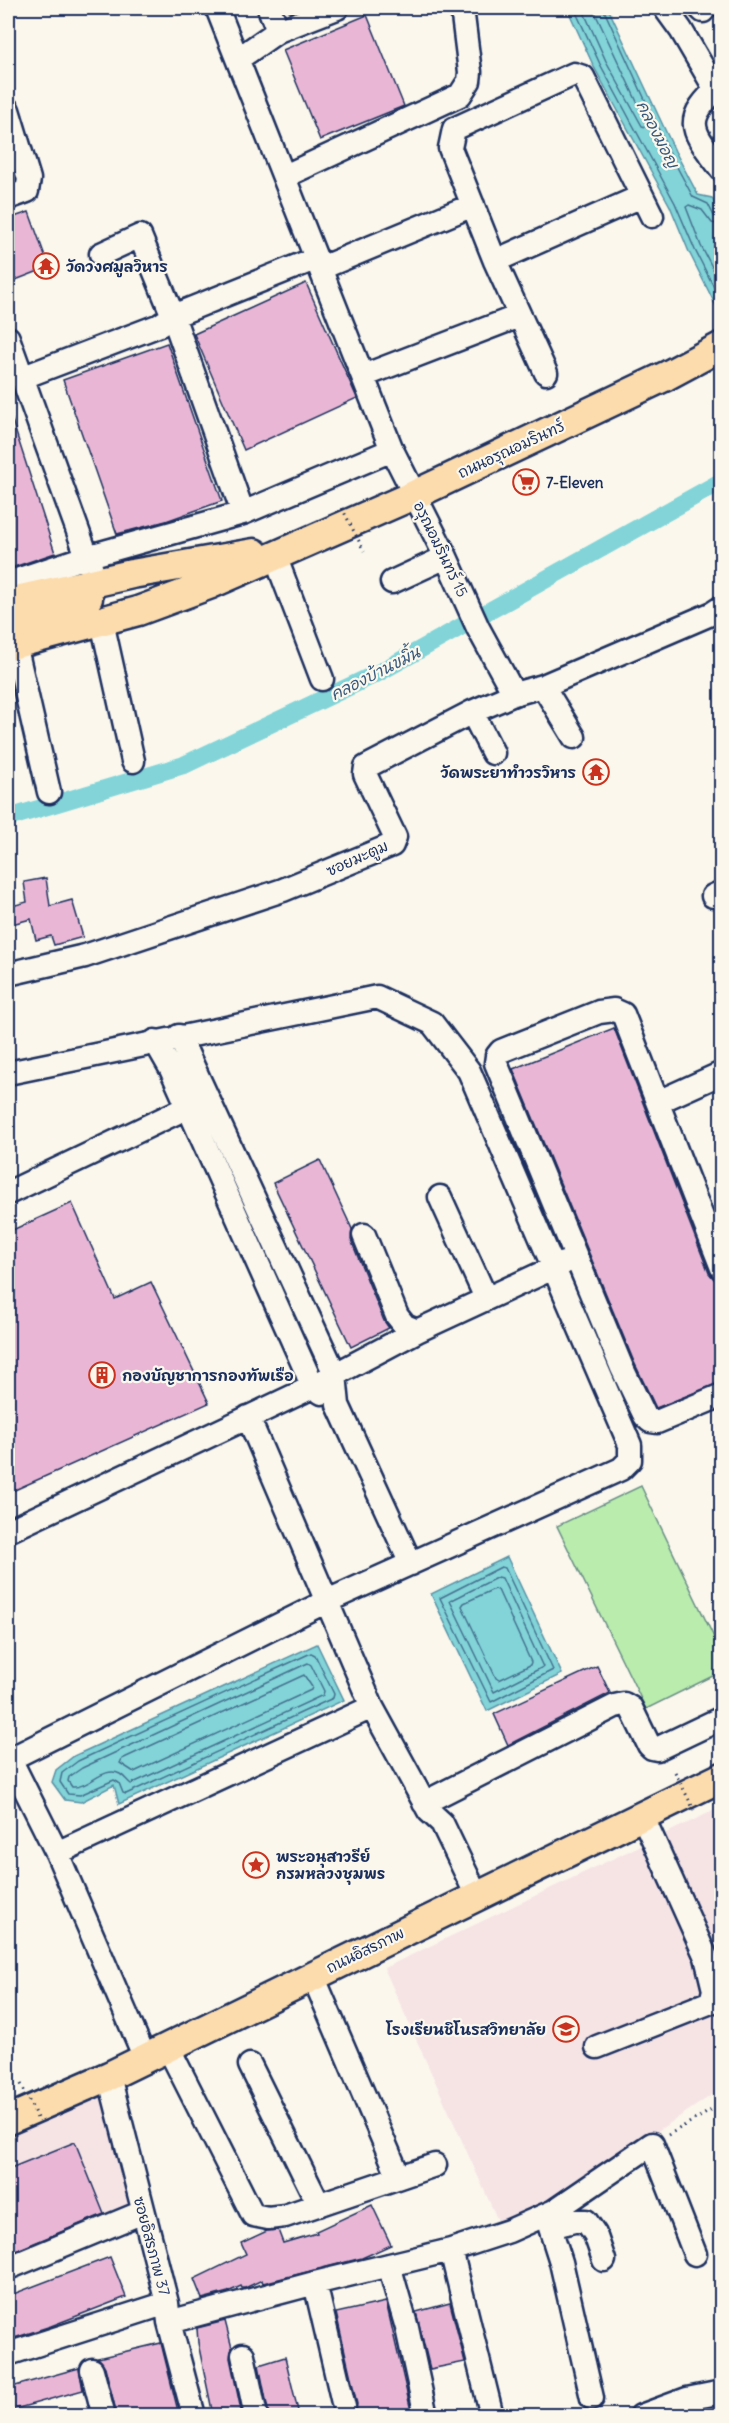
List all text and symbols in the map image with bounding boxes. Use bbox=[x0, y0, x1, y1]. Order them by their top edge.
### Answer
water label: คลองมอญ bbox=[633, 97, 684, 172]
temple icon: วัดวงศมูลวิหาร bbox=[31, 251, 61, 281]
place label: วัดวงศมูลวิหาร bbox=[66, 257, 168, 278]
street label: ถนนอรุณอมรินทร์ bbox=[455, 416, 569, 484]
supermarket icon: 7-Eleven bbox=[511, 467, 541, 497]
place label: 7-Eleven bbox=[546, 473, 604, 492]
street label: อรุณอมรินทร์ 15 bbox=[408, 498, 472, 601]
water label: คลองบ้านขมิ้น bbox=[325, 638, 424, 704]
temple icon: วัดพระยาทําวรวิหาร bbox=[581, 757, 611, 787]
place label: วัดพระยาทําวรวิหาร bbox=[441, 763, 576, 782]
street label: ซอยมะตูม bbox=[323, 836, 392, 882]
building icon: กองบัญชาการกองทัพเรือ bbox=[87, 1360, 117, 1390]
place label: กองบัญชาการกองทัพเรือ bbox=[122, 1366, 294, 1385]
place label: พระอนุสาวรีย์ กรมหลวงชุมพร bbox=[276, 1847, 385, 1885]
place icon: พระอนุสาวรีย์ กรมหลวงชุมพร bbox=[241, 1850, 271, 1880]
street label: ถนนอิสรภาพ bbox=[323, 1923, 407, 1977]
school or university icon: โรงเรียนชิโนรสวิทยาลัย bbox=[551, 2014, 581, 2044]
place label: โรงเรียนชิโนรสวิทยาลัย bbox=[385, 2020, 546, 2039]
street label: ซอยอิสรภาพ 37 bbox=[130, 2194, 174, 2298]

